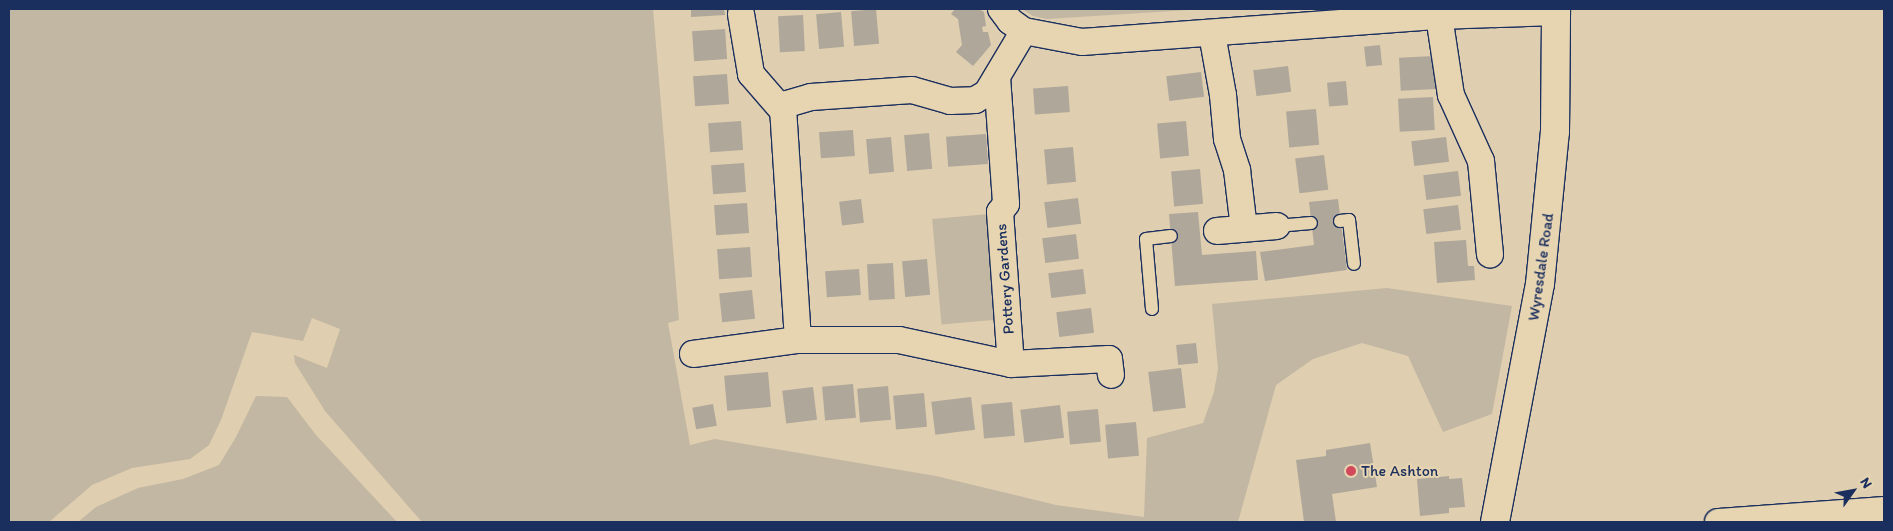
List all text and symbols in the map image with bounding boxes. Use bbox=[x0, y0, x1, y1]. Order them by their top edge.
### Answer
street label: Wyresdale Road bbox=[1524, 212, 1558, 322]
street label: Pottery Gardens bbox=[992, 223, 1018, 335]
place label: The Ashton bbox=[1361, 461, 1439, 481]
marker: The Ashton bbox=[1345, 465, 1357, 477]
north arrow bbox=[1828, 466, 1878, 516]
text: N bbox=[1856, 474, 1876, 491]

